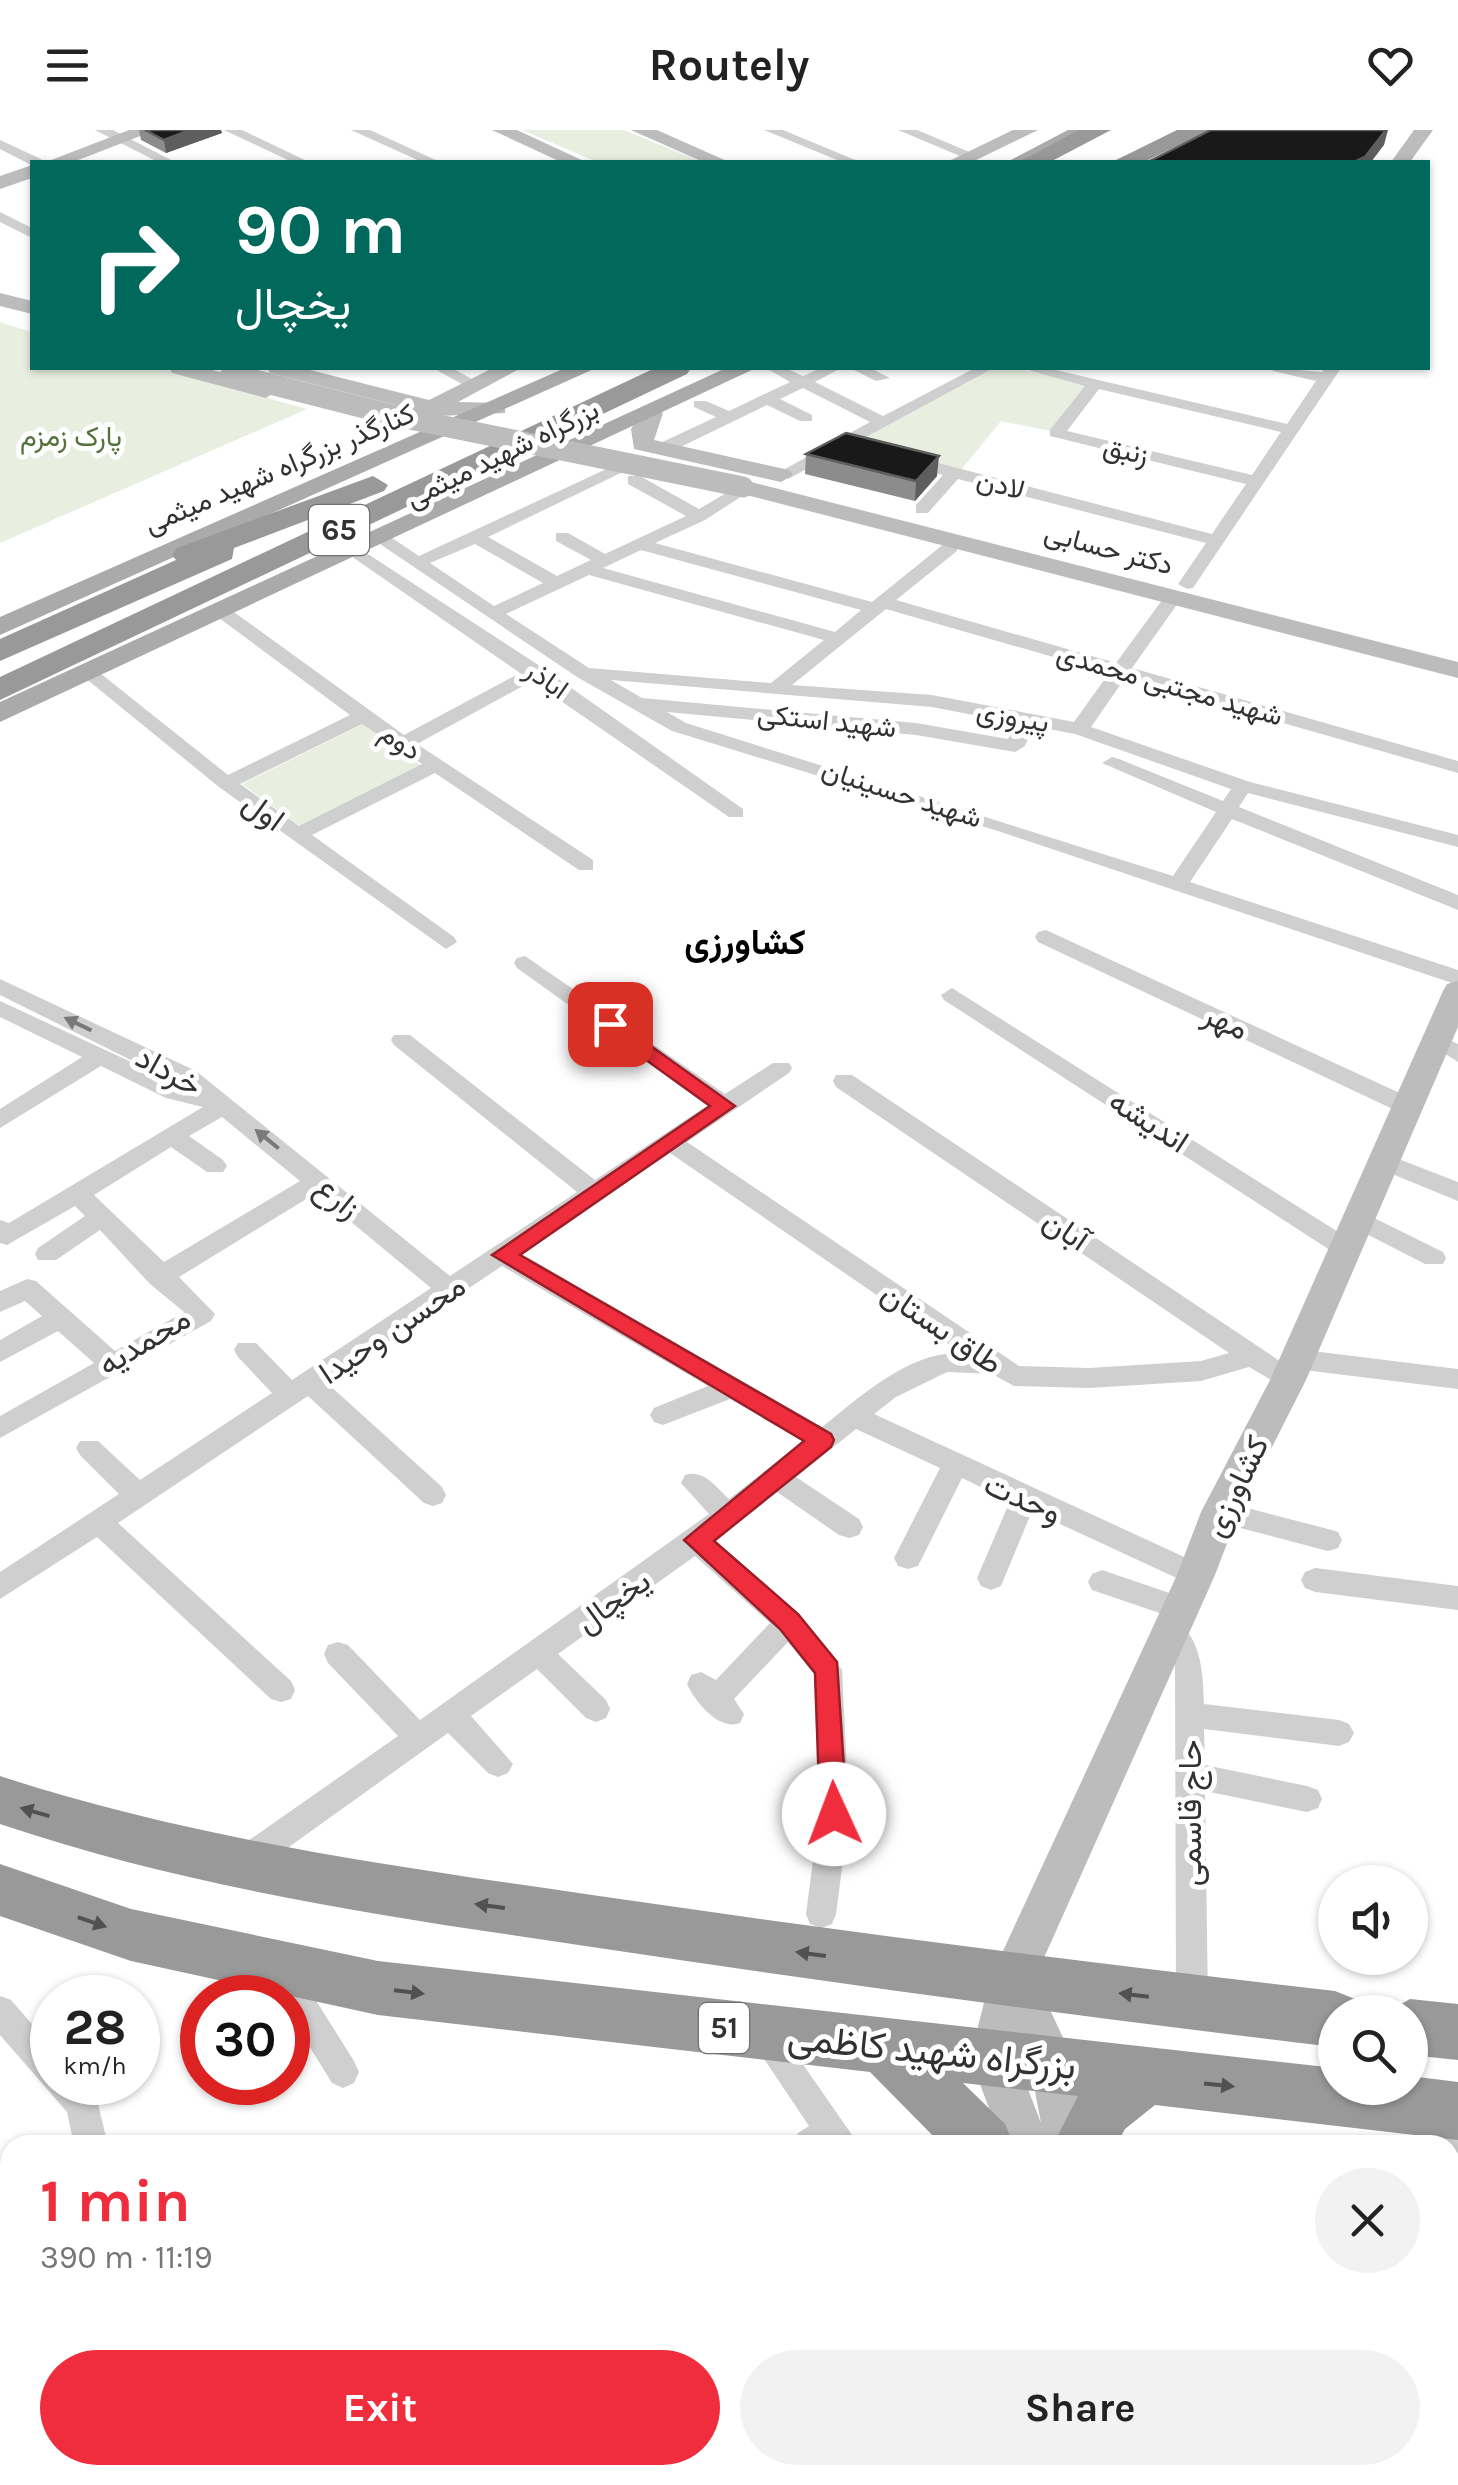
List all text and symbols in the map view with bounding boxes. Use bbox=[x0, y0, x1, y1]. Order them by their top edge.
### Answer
icon: menu bbox=[40, 38, 95, 93]
icon: heart bbox=[1363, 38, 1418, 93]
text: Routely bbox=[649, 39, 809, 91]
text: 90 m bbox=[235, 189, 406, 271]
icon: right bbox=[70, 200, 200, 330]
text: یخچال bbox=[235, 278, 351, 330]
street label: بزرگراه شهید میثمی bbox=[400, 392, 605, 515]
street label: کنارگذر بزرگراه شهید میثمی bbox=[139, 397, 420, 541]
park label: پارک زمزم bbox=[20, 420, 122, 455]
street label: زنبق bbox=[1100, 429, 1152, 473]
street label: لادن bbox=[973, 462, 1028, 507]
road number: 65 bbox=[309, 505, 369, 555]
street label: دکتر حسابی bbox=[1041, 515, 1177, 582]
street label: شهید مجتبی محمدی bbox=[1053, 636, 1287, 733]
street label: اباذر bbox=[517, 652, 575, 707]
street label: پیروزی bbox=[974, 694, 1052, 741]
street label: شهید استکی bbox=[756, 697, 898, 745]
street label: دوم bbox=[373, 716, 428, 769]
street label: شهید حسینیان bbox=[817, 752, 986, 836]
street label: اول bbox=[235, 784, 292, 840]
district label: کشاورزی bbox=[684, 922, 806, 964]
pin bbox=[568, 982, 653, 1067]
street label: مهر bbox=[1196, 995, 1254, 1049]
icon: arrive bbox=[583, 997, 638, 1052]
one-way arrow bbox=[63, 1016, 92, 1033]
street label: خرداد bbox=[129, 1038, 208, 1105]
street label: اندیشه bbox=[1102, 1082, 1195, 1161]
one-way arrow bbox=[255, 1129, 280, 1151]
street label: زارع bbox=[306, 1168, 368, 1229]
street label: آبان bbox=[1036, 1202, 1098, 1260]
street label: محسن وحیدا bbox=[312, 1267, 473, 1393]
street label: طاق بستان bbox=[874, 1275, 1009, 1382]
street label: محمدیه bbox=[92, 1300, 197, 1383]
street label: کشاورزی bbox=[1196, 1430, 1278, 1543]
street label: وحدت bbox=[978, 1465, 1067, 1533]
street label: یخچال bbox=[569, 1562, 659, 1643]
street label: حاج قاسمی bbox=[1172, 1740, 1212, 1886]
position arrow bbox=[782, 1762, 886, 1866]
one-way arrow bbox=[20, 1804, 50, 1819]
map controls bbox=[1318, 1865, 1428, 2105]
button: sound bbox=[1318, 1865, 1428, 1975]
one-way arrow bbox=[474, 1898, 505, 1914]
one-way arrow bbox=[78, 1915, 108, 1930]
one-way arrow bbox=[795, 1946, 827, 1962]
speed limit sign: 30 bbox=[180, 1975, 310, 2105]
one-way arrow bbox=[394, 1984, 426, 2000]
one-way arrow bbox=[1118, 1987, 1149, 2003]
button: search bbox=[1318, 1995, 1428, 2105]
text: 28 bbox=[64, 1998, 126, 2057]
road number: 51 bbox=[699, 2003, 749, 2053]
street label: بزرگراه شهید کاظمی bbox=[786, 2014, 1078, 2089]
text: km/h bbox=[63, 2051, 127, 2080]
one-way arrow bbox=[1203, 2077, 1235, 2093]
text: 1 min bbox=[40, 2166, 191, 2236]
button: close bbox=[1315, 2168, 1420, 2273]
text: 390 m · 11:19 bbox=[40, 2239, 213, 2276]
button: Exit bbox=[40, 2350, 720, 2465]
button: Share bbox=[740, 2350, 1420, 2465]

